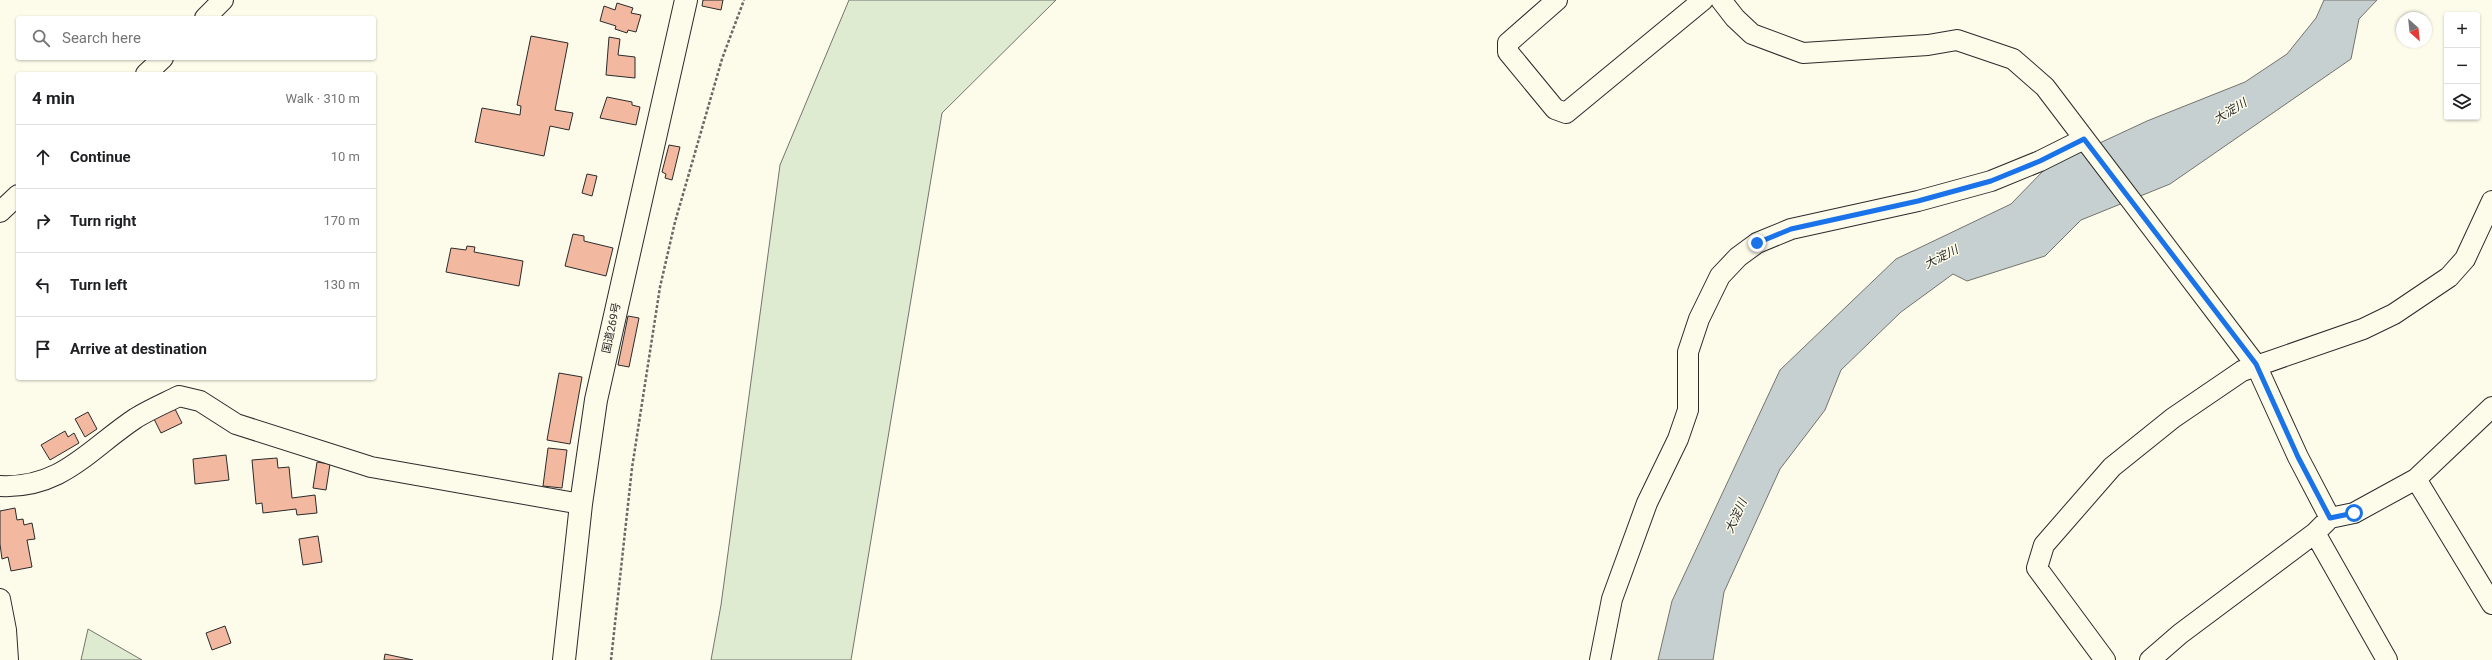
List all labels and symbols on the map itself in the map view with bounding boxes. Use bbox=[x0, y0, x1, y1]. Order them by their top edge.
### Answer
north arrow bbox=[2396, 12, 2432, 48]
water label: 大淀川 bbox=[2211, 95, 2251, 126]
route end bbox=[1748, 234, 1766, 252]
water label: 大淀川 bbox=[1922, 242, 1962, 271]
street label: 国道269号 bbox=[600, 302, 623, 355]
water label: 大淀川 bbox=[1722, 495, 1751, 535]
route start bbox=[2345, 504, 2363, 522]

